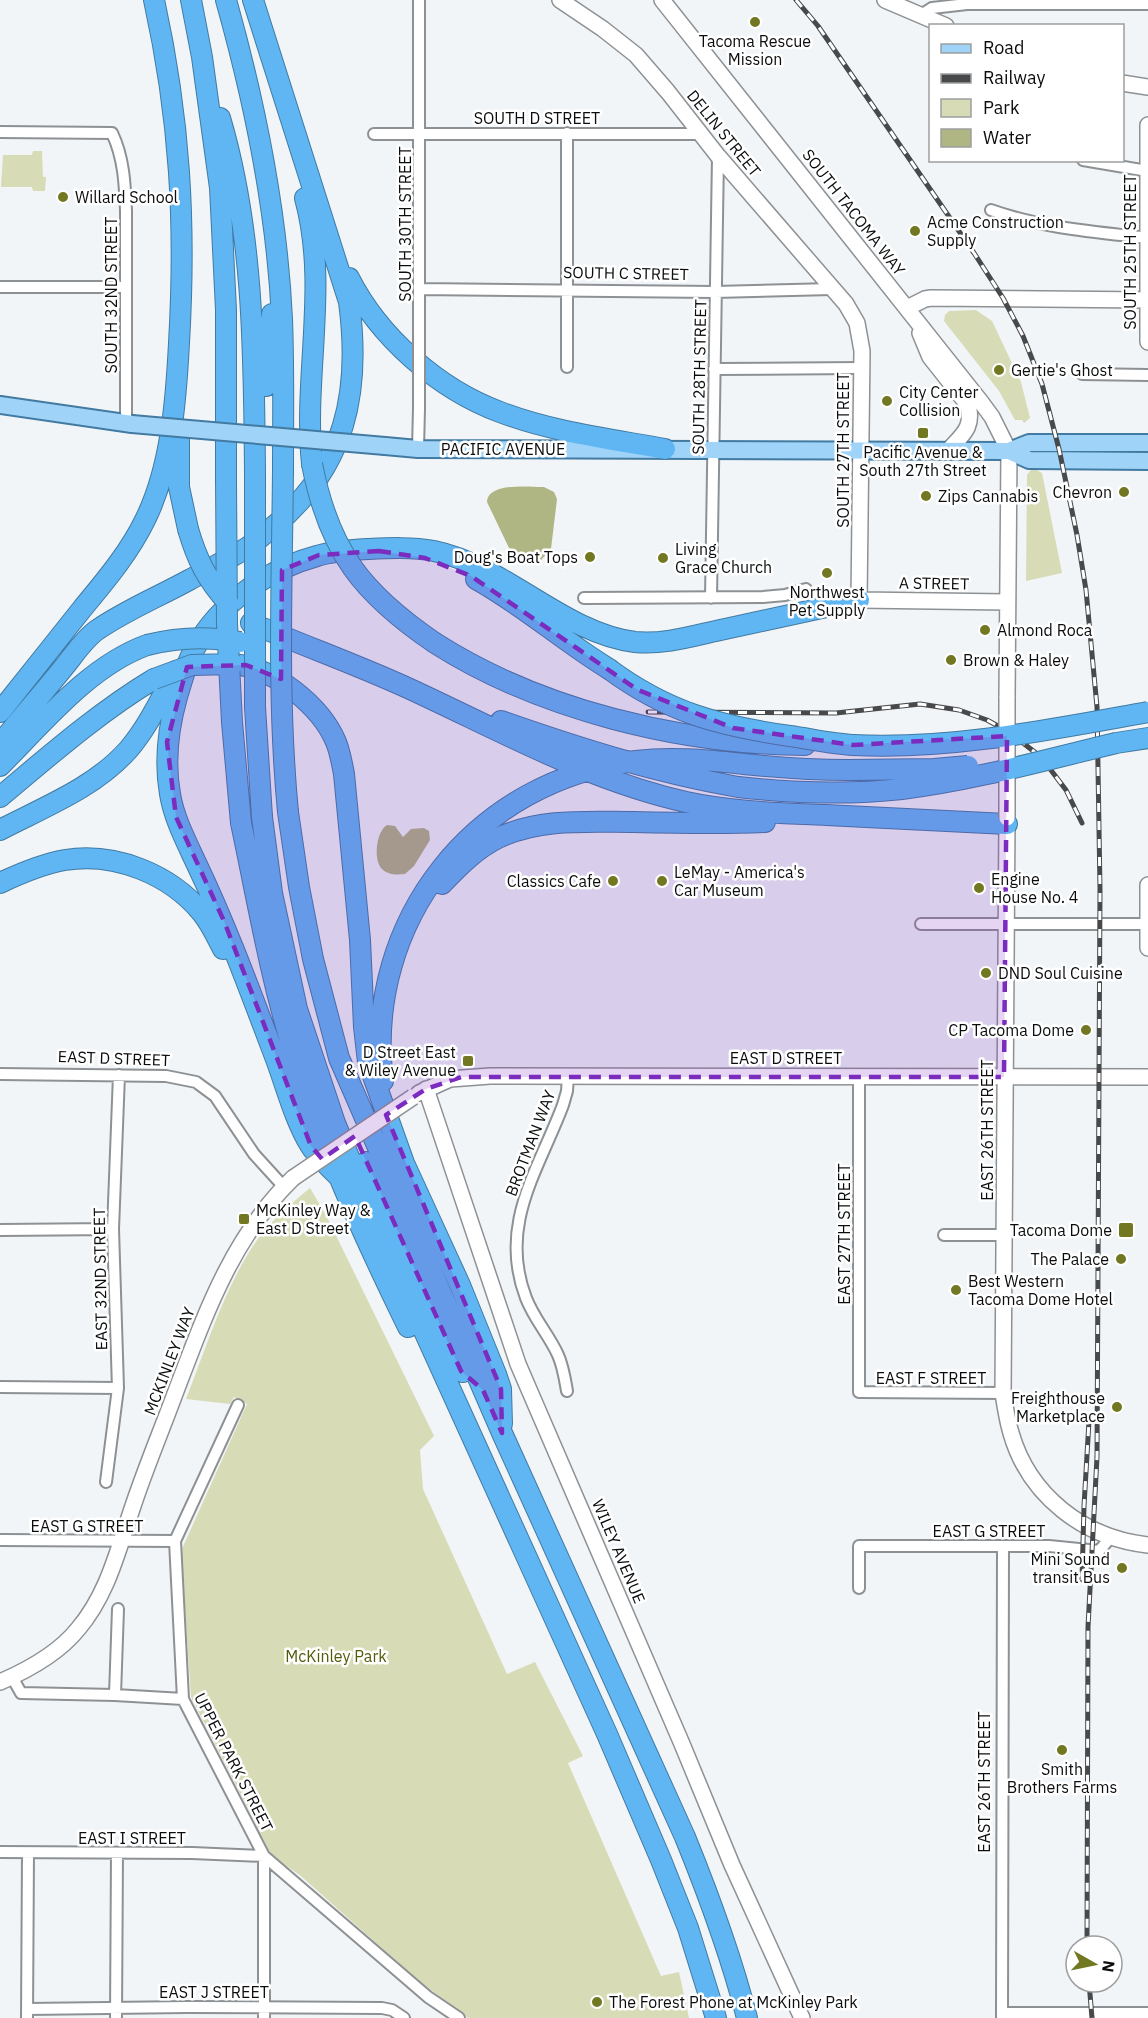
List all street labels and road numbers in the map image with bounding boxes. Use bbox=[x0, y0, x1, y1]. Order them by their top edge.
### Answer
street label: DELIN STREET bbox=[683, 86, 765, 180]
street label: SOUTH D STREET bbox=[474, 108, 600, 128]
street label: SOUTH TACOMA WAY bbox=[798, 145, 910, 280]
street label: SOUTH 30TH STREET bbox=[395, 146, 415, 302]
street label: SOUTH 25TH STREET bbox=[1120, 174, 1140, 330]
street label: SOUTH 32ND STREET bbox=[101, 216, 121, 374]
street label: SOUTH C STREET bbox=[563, 262, 689, 284]
street label: SOUTH 28TH STREET bbox=[688, 299, 710, 455]
street label: SOUTH 27TH STREET bbox=[833, 372, 853, 528]
street label: PACIFIC AVENUE bbox=[441, 439, 565, 459]
street label: A STREET bbox=[899, 572, 969, 594]
street label: EAST D STREET bbox=[57, 1046, 171, 1070]
street label: EAST D STREET bbox=[730, 1048, 842, 1068]
street label: EAST 26TH STREET bbox=[977, 1059, 997, 1201]
street label: BROTMAN WAY bbox=[501, 1087, 560, 1199]
street label: EAST 27TH STREET bbox=[834, 1163, 854, 1305]
street label: EAST 32ND STREET bbox=[89, 1207, 111, 1351]
street label: MCKINLEY WAY bbox=[139, 1304, 199, 1418]
street label: EAST F STREET bbox=[876, 1368, 986, 1388]
street label: WILEY AVENUE bbox=[588, 1496, 650, 1606]
street label: EAST G STREET bbox=[31, 1516, 143, 1536]
street label: EAST G STREET bbox=[933, 1521, 1045, 1541]
street label: UPPER PARK STREET bbox=[190, 1689, 278, 1835]
street label: EAST 26TH STREET bbox=[974, 1711, 994, 1853]
street label: EAST I STREET bbox=[78, 1828, 186, 1848]
street label: EAST J STREET bbox=[159, 1982, 269, 2002]

